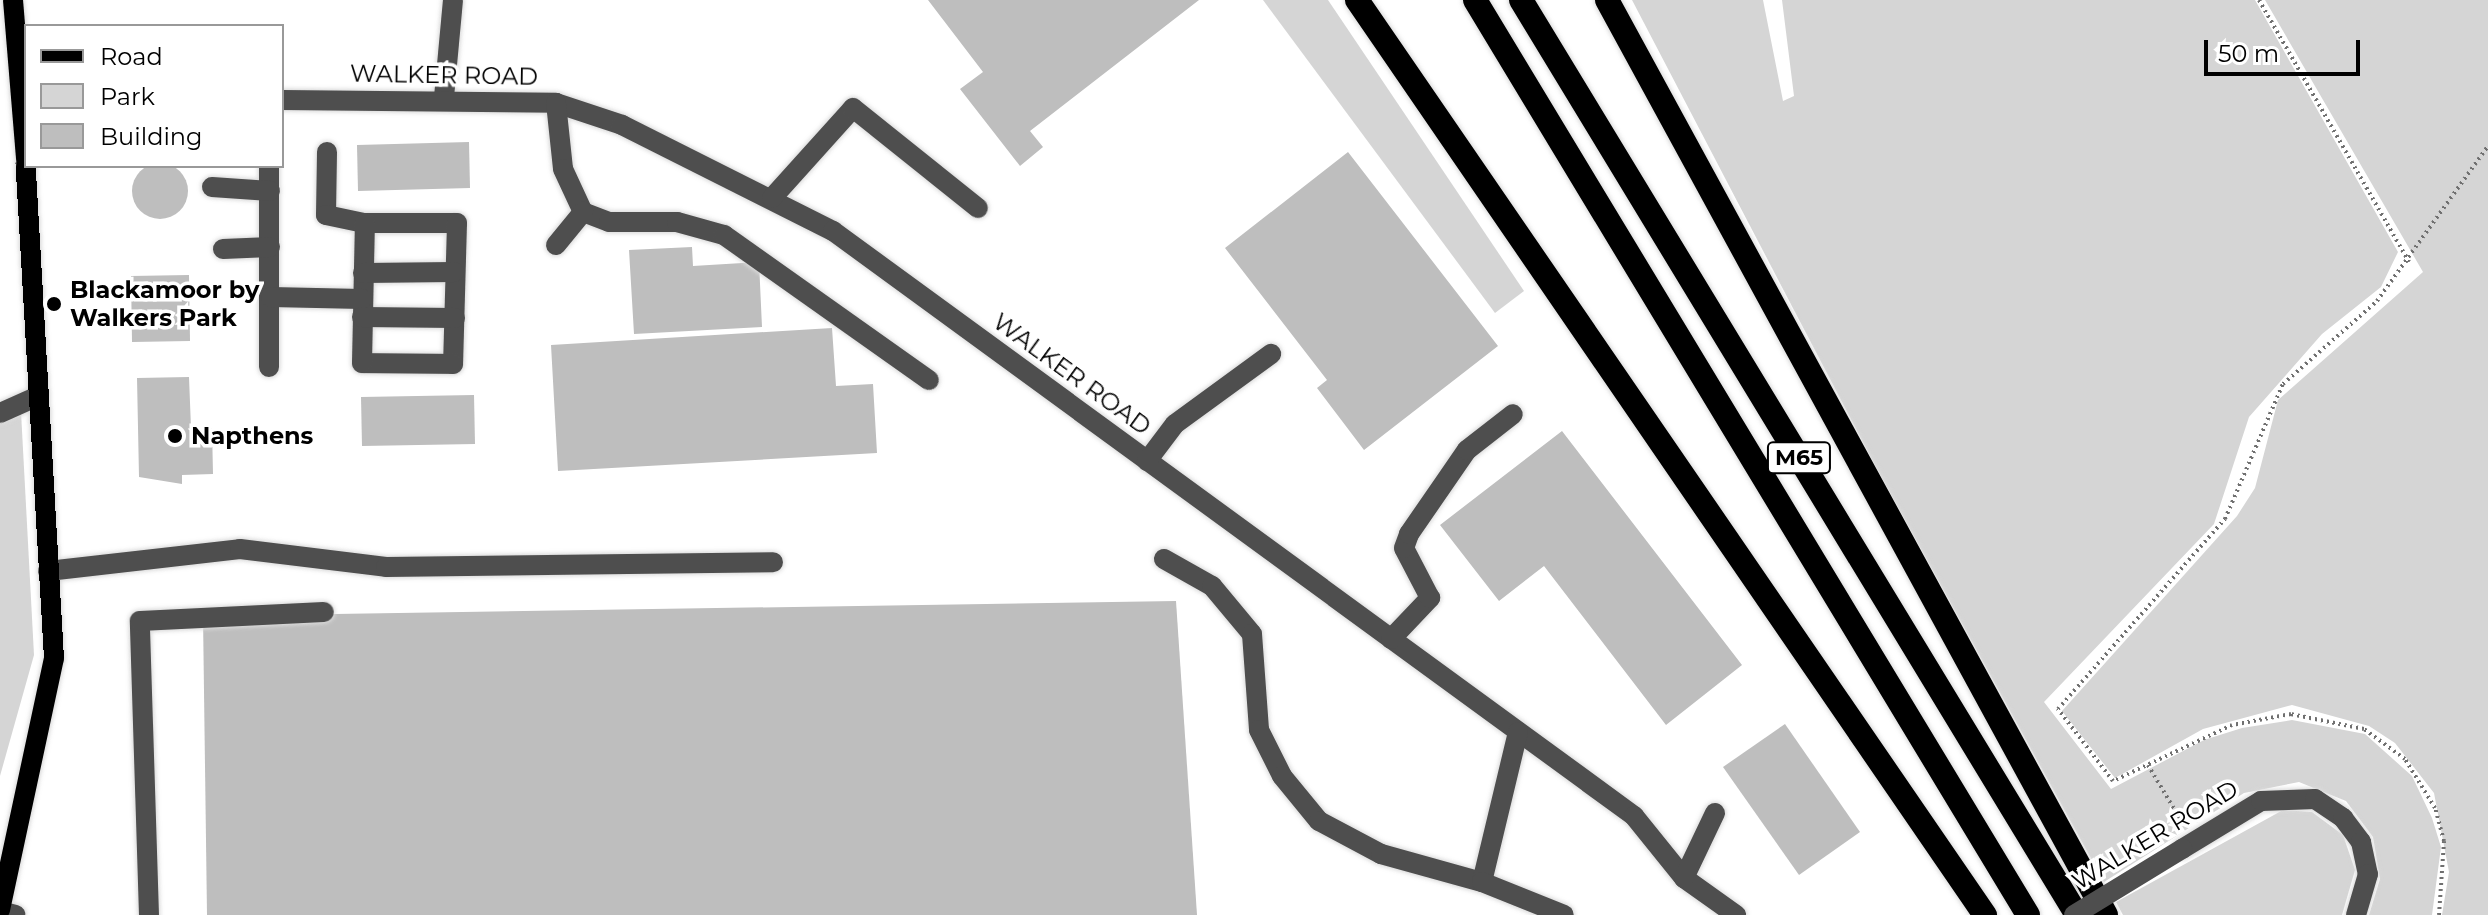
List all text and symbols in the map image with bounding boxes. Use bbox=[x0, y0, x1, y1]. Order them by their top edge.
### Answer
legend bbox=[24, 24, 284, 168]
scale bar bbox=[2208, 24, 2364, 74]
text: 50 m bbox=[2218, 39, 2279, 68]
text: Road bbox=[100, 42, 163, 71]
street label: WALKER ROAD bbox=[350, 59, 538, 91]
text: Park bbox=[100, 82, 155, 111]
text: Building bbox=[100, 122, 203, 151]
place label: Blackamoor by Walkers Park bbox=[70, 276, 259, 332]
marker: Blackamoor by Walkers Park bbox=[45, 295, 63, 313]
street label: WALKER ROAD bbox=[987, 307, 1157, 441]
place label: Napthens bbox=[191, 422, 313, 450]
marker: Napthens bbox=[166, 427, 184, 445]
road number: M65 bbox=[1765, 440, 1833, 476]
street label: WALKER ROAD bbox=[2067, 774, 2243, 896]

